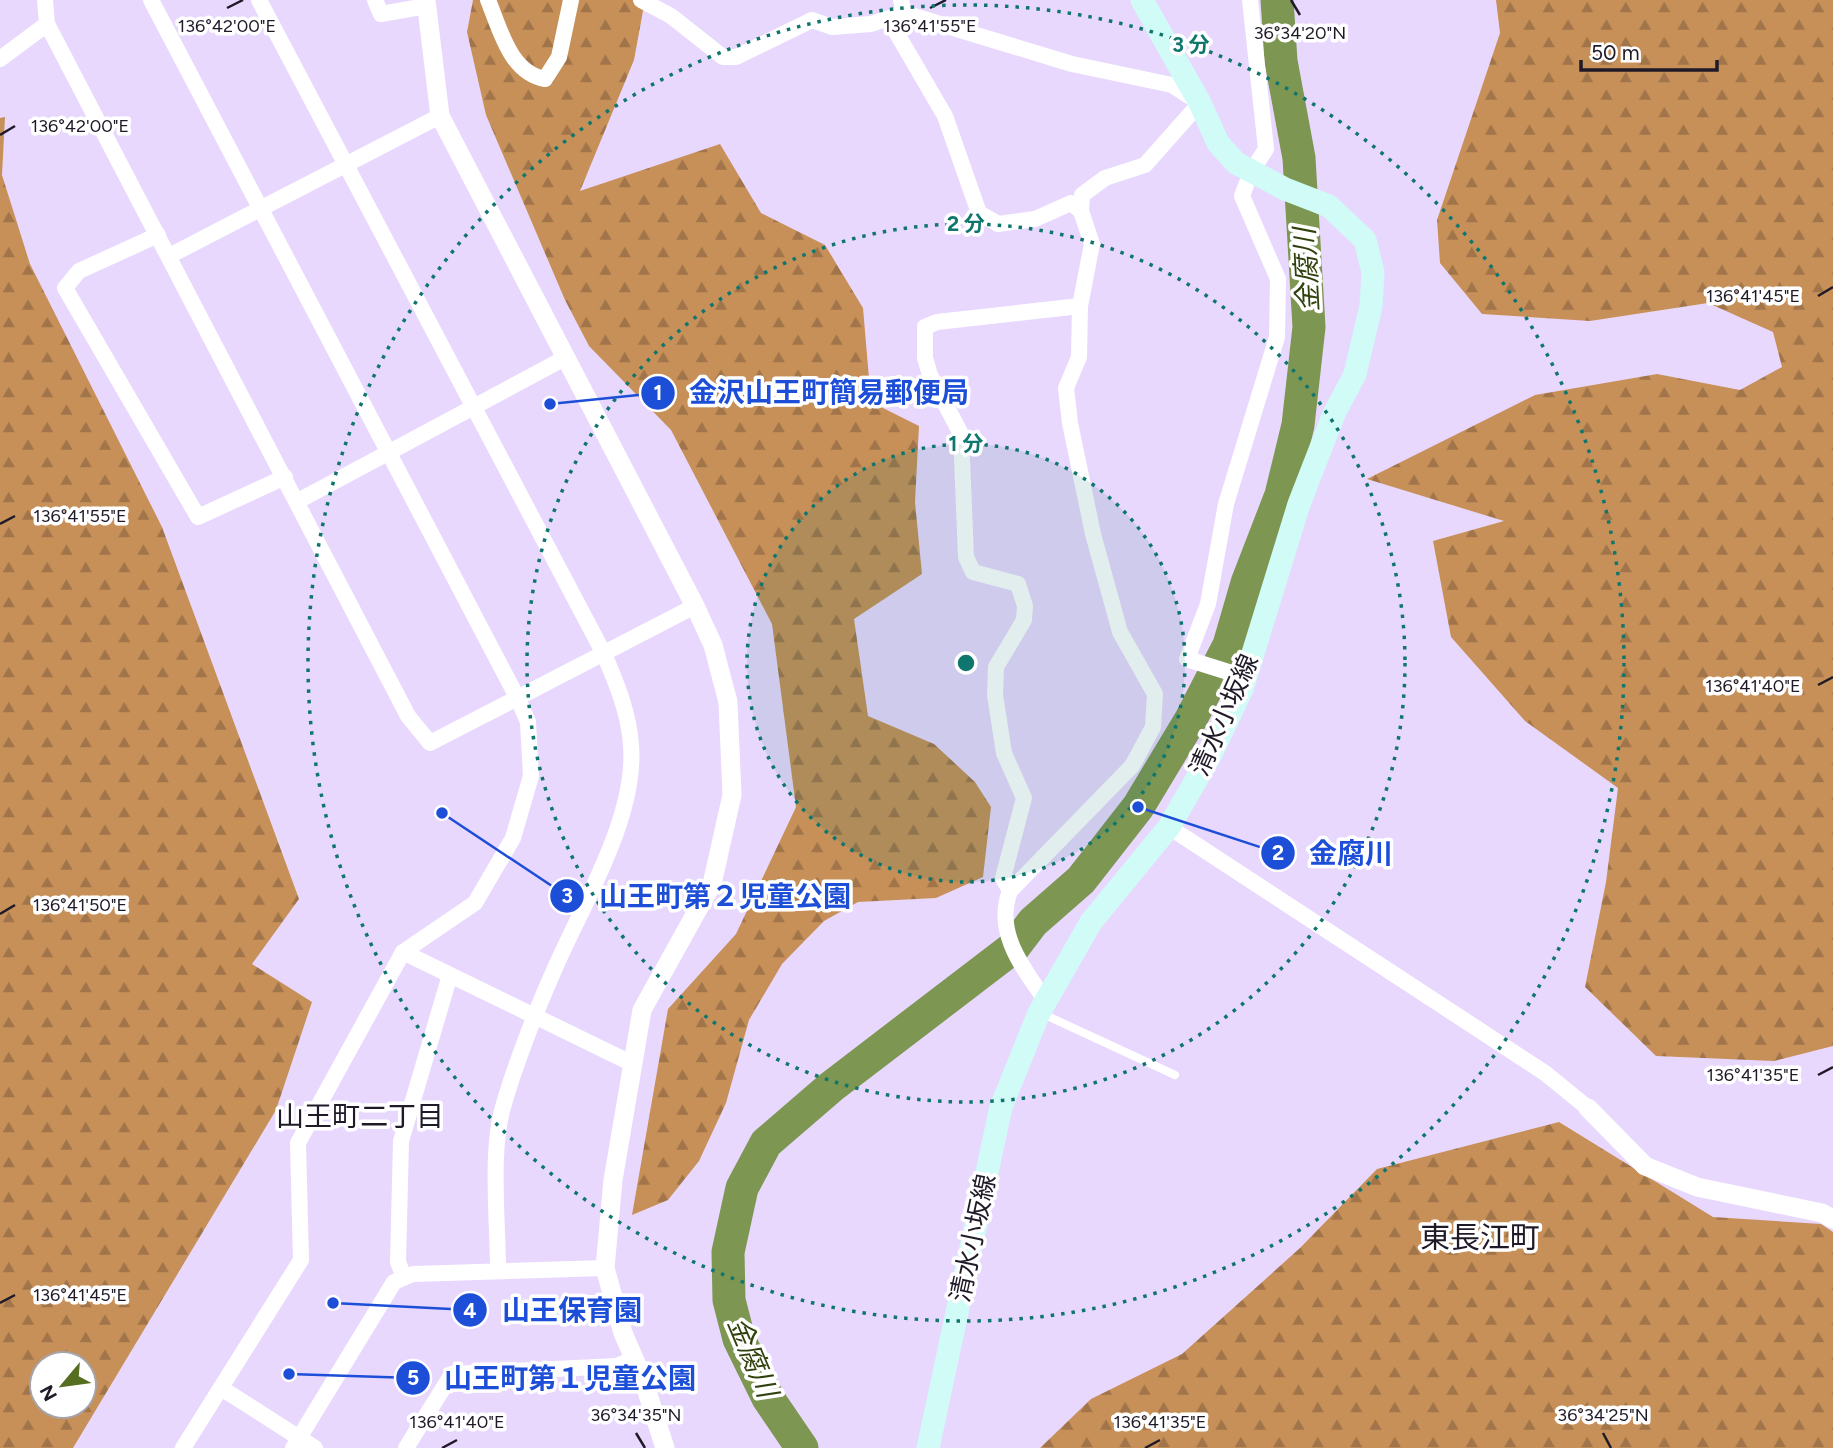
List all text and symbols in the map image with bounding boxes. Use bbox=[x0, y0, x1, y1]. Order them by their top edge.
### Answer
text: 136°42'00"E bbox=[178, 15, 276, 37]
text: 136°41'55"E bbox=[883, 15, 977, 37]
text: 36°34'20"N bbox=[1254, 22, 1346, 44]
scale bar bbox=[1581, 28, 1717, 72]
text: 3 分 bbox=[1172, 32, 1210, 57]
text: 50 m bbox=[1591, 40, 1640, 65]
text: 136°42'00"E bbox=[31, 115, 129, 137]
text: 2 分 bbox=[947, 211, 985, 236]
water label: 金腐川 bbox=[1287, 224, 1325, 313]
text: 136°41'45"E bbox=[1706, 285, 1800, 307]
callout: 金沢山王町簡易郵便局 bbox=[640, 368, 983, 417]
text: 金沢山王町簡易郵便局 bbox=[689, 375, 969, 409]
text: 1 bbox=[654, 380, 662, 405]
text: 1 分 bbox=[949, 431, 983, 456]
text: 136°41'55"E bbox=[33, 505, 127, 527]
street label: 清水小坂線 bbox=[1183, 649, 1265, 781]
centre of rings bbox=[954, 651, 978, 675]
text: 136°41'40"E bbox=[1705, 675, 1801, 697]
callout: 金腐川 bbox=[1260, 829, 1407, 878]
text: 金腐川 bbox=[1309, 836, 1393, 870]
text: 2 bbox=[1272, 840, 1284, 865]
callout: 山王町第２児童公園 bbox=[550, 871, 865, 920]
text: 山王町第２児童公園 bbox=[599, 879, 851, 913]
text: 3 bbox=[561, 883, 573, 908]
text: 136°41'50"E bbox=[33, 894, 127, 916]
text: 136°41'35"E bbox=[1707, 1064, 1799, 1086]
district label: 山王町二丁目 bbox=[276, 1099, 444, 1133]
street label: 清水小坂線 bbox=[944, 1171, 1002, 1305]
district label: 東長江町 bbox=[1420, 1219, 1540, 1256]
text: 136°41'45"E bbox=[33, 1284, 127, 1306]
callout: 山王保育園 bbox=[453, 1286, 656, 1335]
text: 山王保育園 bbox=[502, 1293, 642, 1327]
text: 4 bbox=[463, 1298, 477, 1323]
water label: 金腐川 bbox=[721, 1312, 786, 1405]
north arrow bbox=[28, 1350, 98, 1420]
callout: 山王町第１児童公園 bbox=[395, 1354, 710, 1403]
text: 山王町第１児童公園 bbox=[444, 1361, 696, 1395]
text: 5 bbox=[407, 1365, 419, 1390]
text: N bbox=[35, 1381, 62, 1405]
text: 36°34'35"N bbox=[590, 1404, 682, 1426]
text: 36°34'25"N bbox=[1557, 1404, 1649, 1426]
text: 136°41'40"E bbox=[409, 1411, 505, 1433]
text: 136°41'35"E bbox=[1114, 1411, 1206, 1433]

